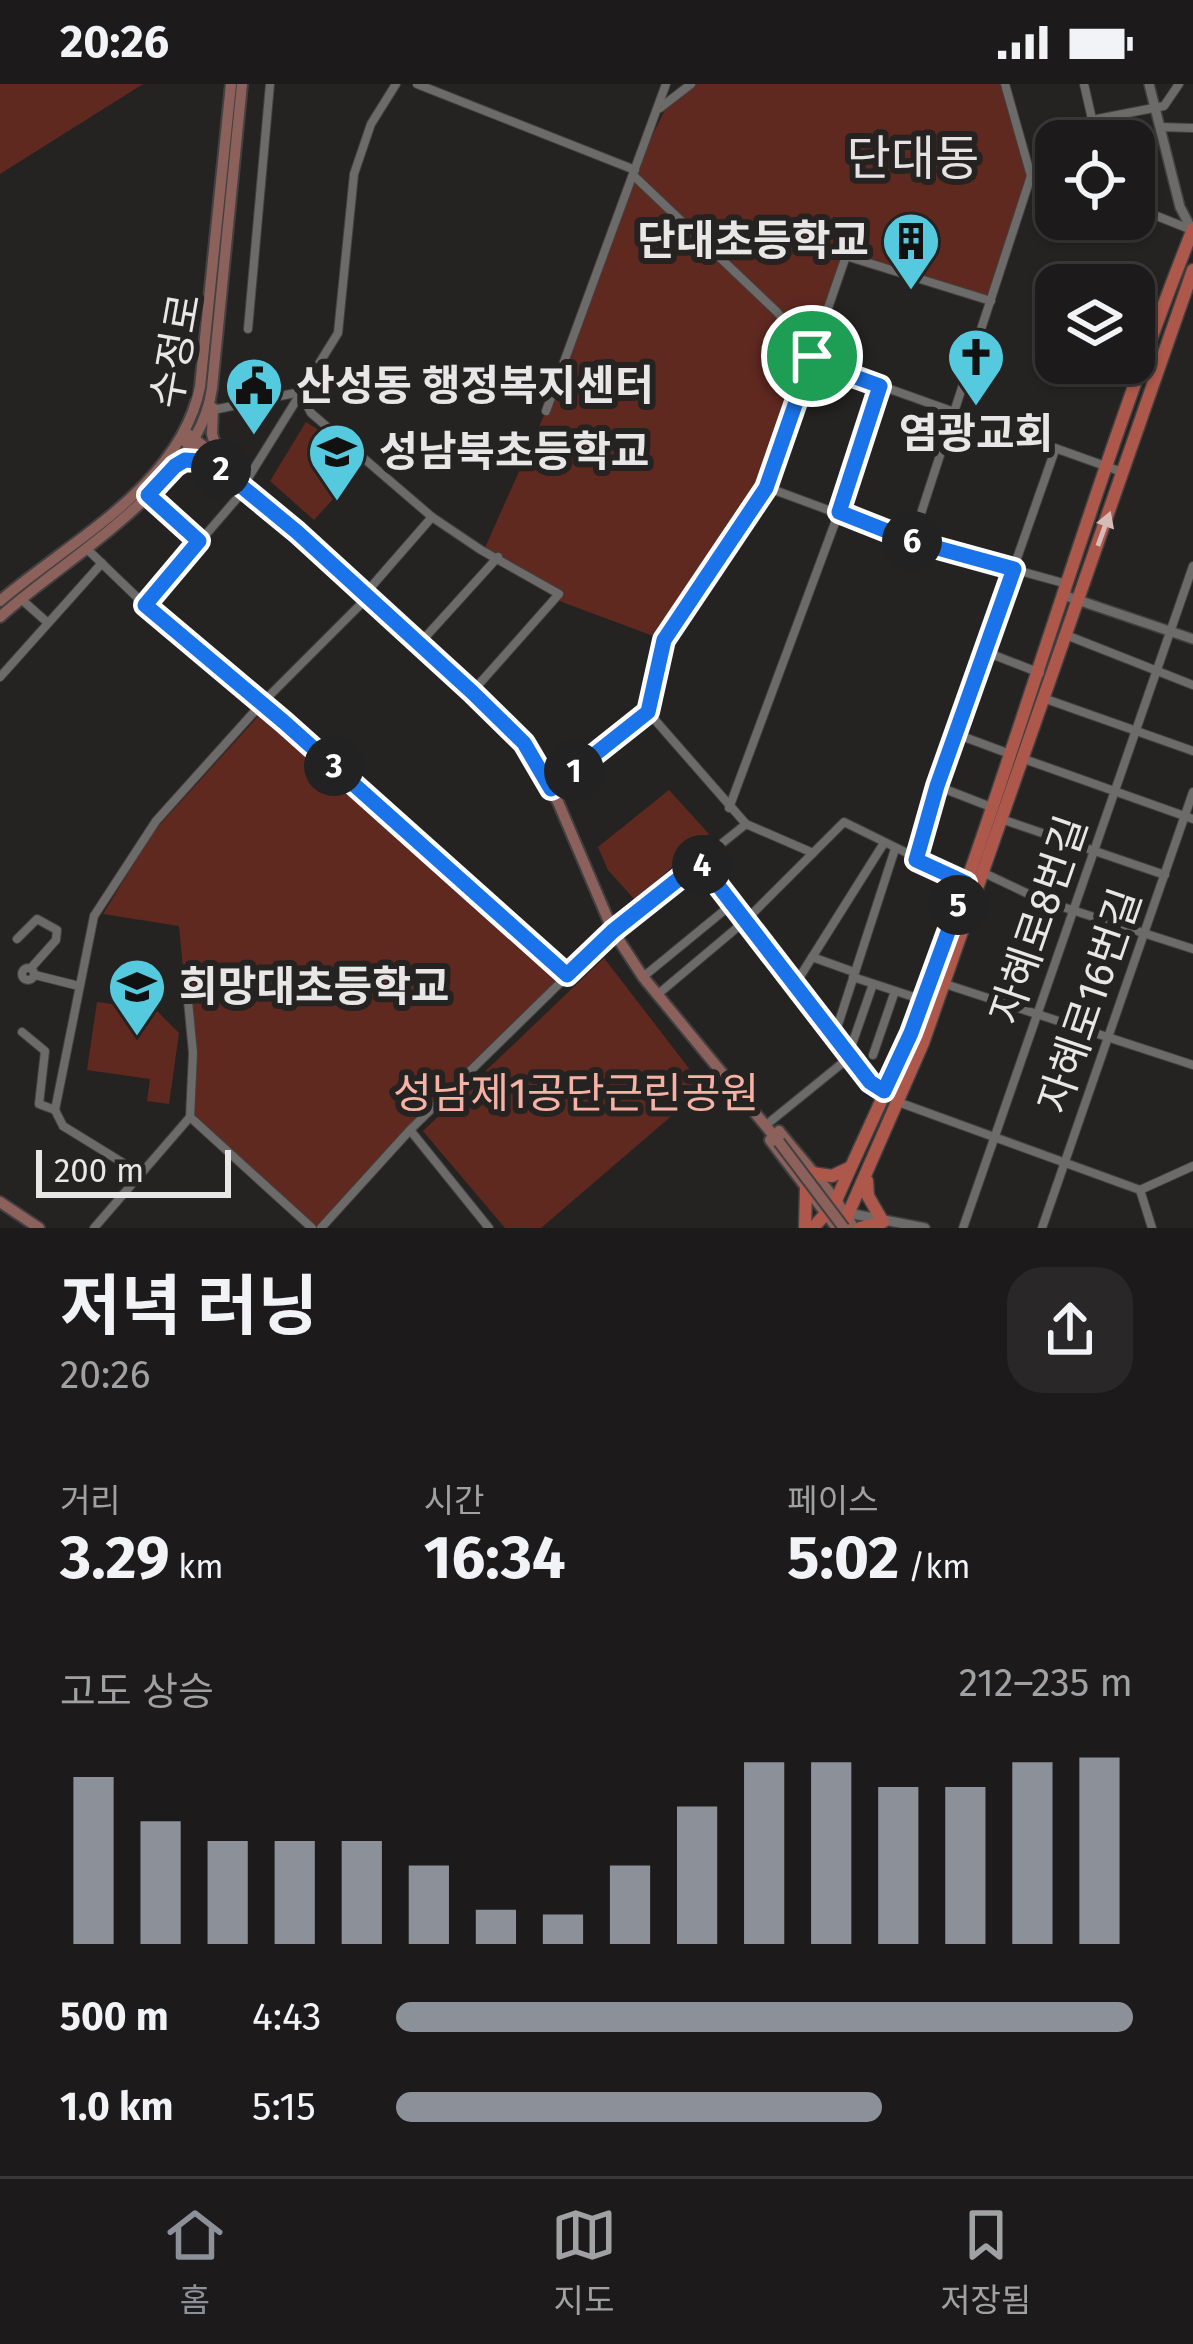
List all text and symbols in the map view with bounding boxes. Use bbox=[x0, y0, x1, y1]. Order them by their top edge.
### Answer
text: 20:26 bbox=[60, 15, 169, 69]
map controls bbox=[1035, 120, 1155, 384]
button: locate bbox=[1035, 120, 1155, 240]
district label: 단대동 bbox=[847, 130, 979, 188]
building icon: 단대초등학교 bbox=[880, 210, 942, 292]
place label: 단대초등학교 bbox=[637, 216, 869, 266]
button: layers bbox=[1035, 264, 1155, 384]
street label: 수정로 bbox=[141, 290, 211, 412]
pin bbox=[761, 305, 863, 407]
icon: arrive bbox=[779, 323, 845, 389]
church icon: 염광교회 bbox=[945, 326, 1007, 408]
public building icon: 산성동 행정복지센터 bbox=[223, 355, 285, 437]
place label: 산성동 행정복지센터 bbox=[296, 361, 654, 411]
place label: 염광교회 bbox=[899, 409, 1053, 459]
school or university icon: 성남북초등학교 bbox=[306, 421, 368, 503]
place label: 성남북초등학교 bbox=[379, 427, 649, 477]
pin: 2 bbox=[191, 439, 251, 499]
text: 2 bbox=[212, 449, 230, 489]
pin: 6 bbox=[882, 511, 942, 571]
one-way arrow bbox=[1096, 511, 1114, 547]
text: 6 bbox=[903, 521, 921, 561]
pin: 3 bbox=[304, 736, 364, 796]
pin: 1 bbox=[544, 741, 604, 801]
text: 3 bbox=[325, 746, 343, 786]
text: 1 bbox=[566, 751, 582, 791]
street label: 자혜로8번길 bbox=[980, 810, 1098, 1030]
pin: 4 bbox=[672, 835, 732, 895]
text: 4 bbox=[693, 845, 711, 885]
pin: 5 bbox=[928, 875, 988, 935]
street label: 자혜로16번길 bbox=[1028, 882, 1152, 1120]
text: 5 bbox=[949, 885, 967, 925]
school or university icon: 희망대초등학교 bbox=[106, 956, 168, 1038]
place label: 희망대초등학교 bbox=[179, 962, 449, 1012]
park label: 성남제1공단근린공원 bbox=[393, 1069, 759, 1119]
scale bar bbox=[36, 1144, 231, 1197]
text: 200 m bbox=[54, 1151, 144, 1191]
text: 저녁 러닝 bbox=[60, 1267, 319, 1346]
button: share bbox=[1007, 1267, 1133, 1393]
text: 20:26 bbox=[60, 1352, 151, 1398]
text: 거리 bbox=[60, 1481, 121, 1521]
text: 시간 bbox=[424, 1481, 484, 1521]
text: 페이스 bbox=[787, 1481, 878, 1521]
text: 3.29 bbox=[60, 1522, 170, 1594]
text: 16:34 bbox=[424, 1522, 566, 1594]
text: 5:02 bbox=[787, 1522, 899, 1594]
text: km bbox=[170, 1547, 224, 1587]
text: /km bbox=[899, 1547, 970, 1587]
text: 212–235 m bbox=[959, 1660, 1133, 1706]
text: 고도 상승 bbox=[60, 1669, 214, 1715]
text: 500 m bbox=[60, 1994, 169, 2040]
text: 4:43 bbox=[252, 1994, 321, 2040]
text: 1.0 km bbox=[60, 2084, 173, 2130]
text: 5:15 bbox=[252, 2084, 316, 2130]
tab: 홈 bbox=[162, 2202, 228, 2322]
tab: 지도 bbox=[551, 2202, 617, 2322]
tab: 저장됨 bbox=[940, 2202, 1031, 2322]

